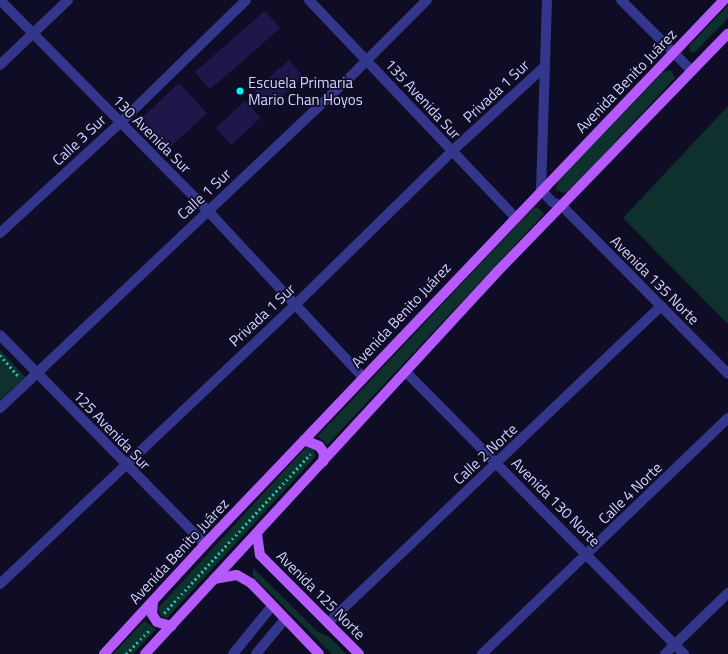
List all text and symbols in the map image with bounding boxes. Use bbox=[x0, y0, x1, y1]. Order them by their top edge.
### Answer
street label: Avenida Benito Juárez bbox=[572, 25, 680, 137]
street label: 135 Avenida Sur bbox=[381, 55, 465, 143]
street label: Privada 1 Sur bbox=[459, 56, 533, 126]
place label: Escuela Primaria Mario Chan Hoyos bbox=[248, 73, 363, 108]
marker: Escuela Primaria Mario Chan Hoyos bbox=[235, 86, 245, 96]
street label: 130 Avenida Sur bbox=[109, 91, 195, 177]
street label: Calle 3 Sur bbox=[49, 111, 109, 169]
street label: Calle 1 Sur bbox=[174, 165, 234, 223]
street label: Avenida 135 Norte bbox=[607, 232, 703, 328]
street label: Avenida Benito Juárez bbox=[348, 259, 454, 371]
street label: Privada 1 Sur bbox=[225, 280, 299, 350]
street label: 125 Avenida Sur bbox=[70, 387, 154, 473]
street label: Calle 2 Norte bbox=[449, 420, 521, 488]
street label: Avenida 130 Norte bbox=[508, 454, 604, 550]
street label: Calle 4 Norte bbox=[595, 458, 665, 528]
street label: Avenida Benito Juárez bbox=[126, 495, 232, 607]
street label: Avenida 125 Norte bbox=[273, 547, 369, 643]

